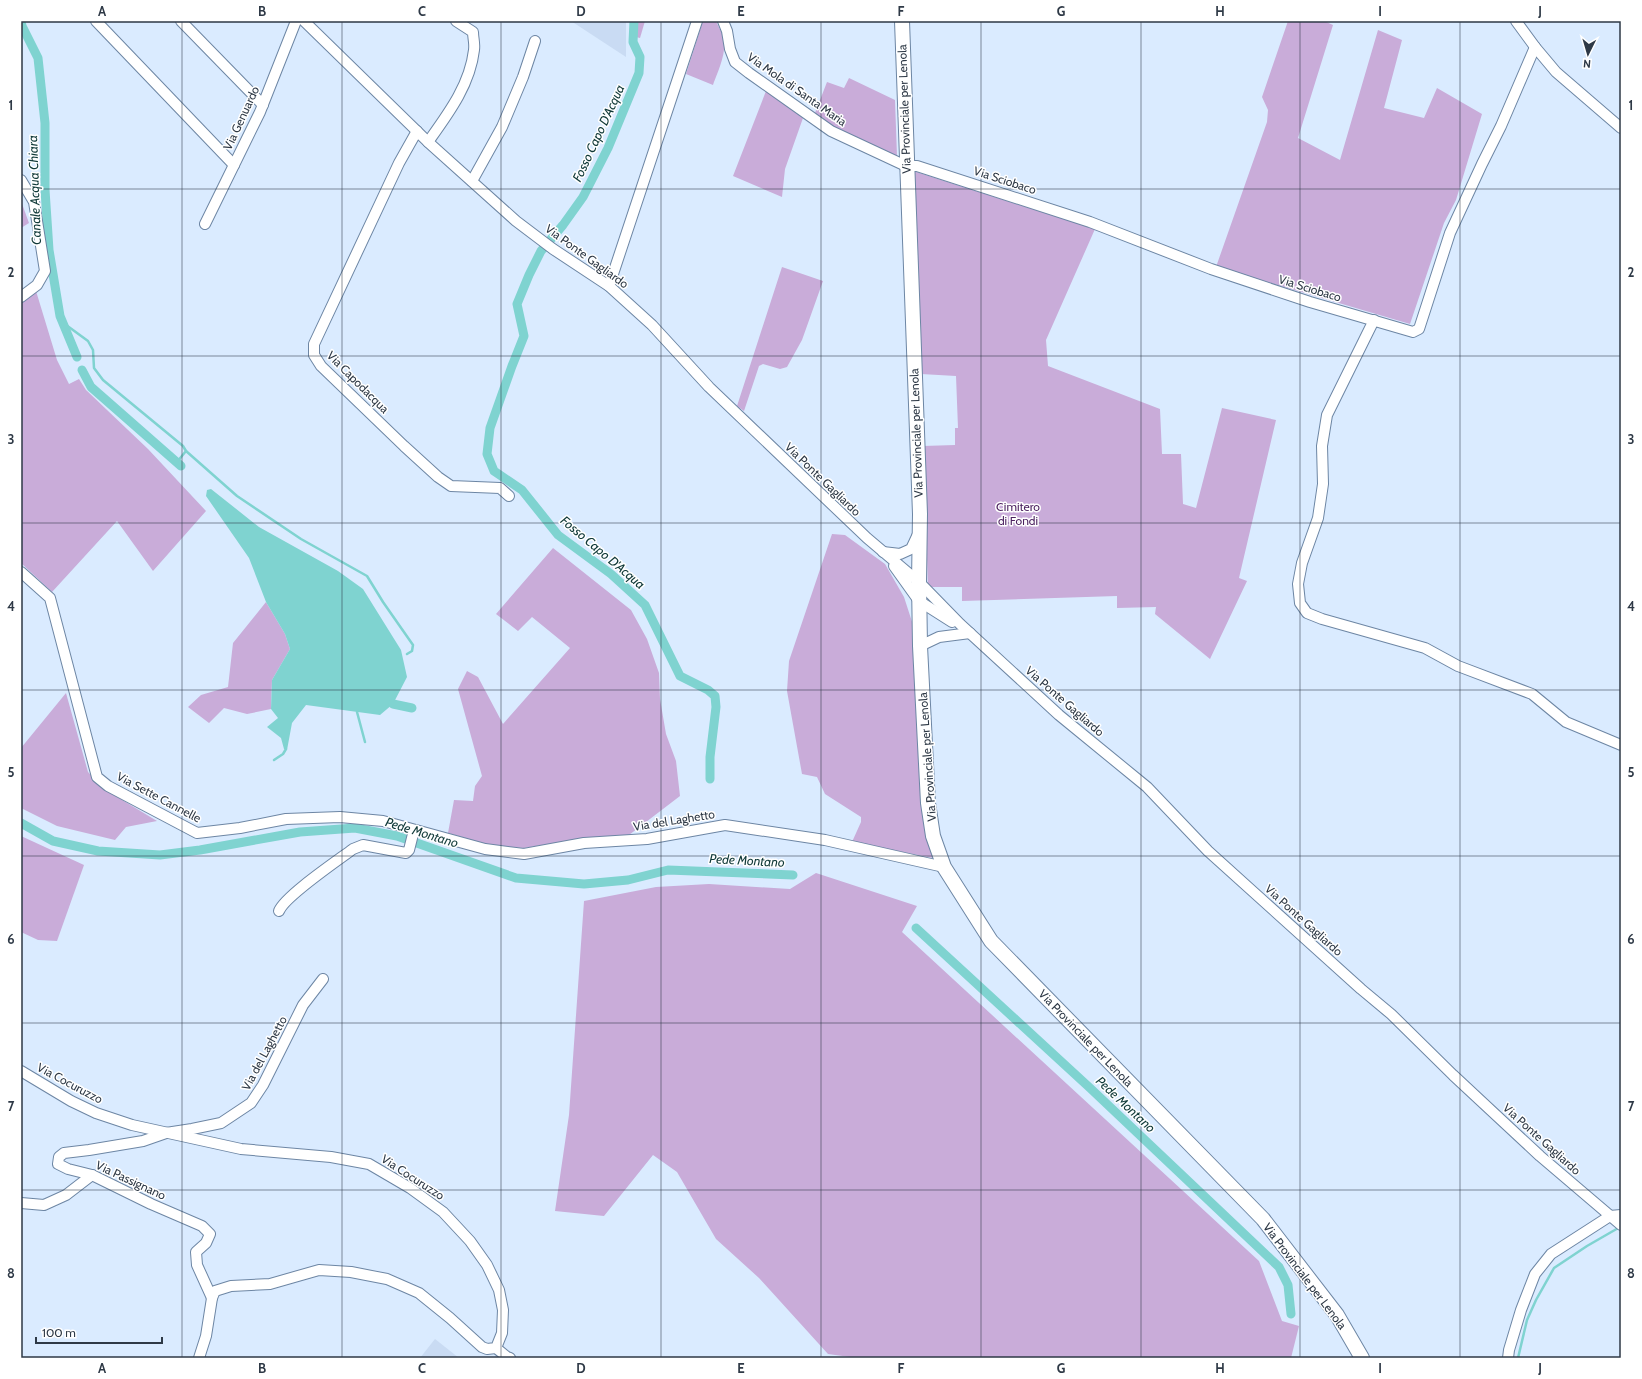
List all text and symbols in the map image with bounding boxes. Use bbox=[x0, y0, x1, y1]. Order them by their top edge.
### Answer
text: A bbox=[98, 3, 107, 19]
text: B bbox=[258, 3, 266, 19]
text: C bbox=[418, 3, 426, 19]
text: D bbox=[576, 3, 586, 19]
text: E bbox=[737, 3, 745, 19]
text: F bbox=[898, 3, 905, 19]
text: G bbox=[1057, 3, 1066, 19]
text: H bbox=[1215, 3, 1225, 19]
text: I bbox=[1378, 3, 1382, 19]
text: J bbox=[1537, 3, 1542, 19]
north arrow bbox=[1568, 34, 1608, 74]
street label: Via Provinciale per Lenola bbox=[894, 44, 914, 174]
street label: Via Mola di Santa Maria bbox=[745, 49, 850, 129]
text: N bbox=[1583, 57, 1592, 71]
water label: Fosso Capo D'Acqua bbox=[568, 82, 628, 184]
street label: Via Genuardo bbox=[220, 83, 262, 152]
text: 1 bbox=[9, 97, 13, 113]
text: 1 bbox=[1629, 97, 1633, 113]
water label: Canale Acqua Chiara bbox=[24, 135, 44, 245]
street label: Via Sciobaco bbox=[972, 163, 1039, 197]
street label: Via Ponte Gagliardo bbox=[542, 221, 632, 292]
text: 2 bbox=[8, 264, 15, 280]
text: 2 bbox=[1628, 264, 1635, 280]
street label: Via Sciobaco bbox=[1277, 271, 1344, 305]
street label: Via Capodacqua bbox=[324, 348, 392, 416]
street label: Via Provinciale per Lenola bbox=[906, 368, 926, 498]
text: 3 bbox=[7, 431, 15, 447]
text: 3 bbox=[1627, 431, 1635, 447]
street label: Via Ponte Gagliardo bbox=[782, 439, 864, 519]
park label: Cimitero di Fondi bbox=[996, 499, 1040, 528]
water label: Fosso Capo D'Acqua bbox=[558, 512, 648, 592]
text: 4 bbox=[7, 598, 15, 614]
text: 4 bbox=[1627, 598, 1635, 614]
street label: Via Ponte Gagliardo bbox=[1023, 663, 1108, 740]
street label: Via Provinciale per Lenola bbox=[915, 692, 939, 822]
text: 5 bbox=[8, 764, 15, 780]
text: 5 bbox=[1628, 764, 1635, 780]
street label: Via Sette Cannelle bbox=[114, 768, 204, 826]
street label: Via del Laghetto bbox=[632, 806, 716, 834]
water label: Pede Montano bbox=[384, 813, 461, 851]
water label: Pede Montano bbox=[709, 850, 785, 870]
street label: Via Ponte Gagliardo bbox=[1262, 881, 1346, 959]
text: 6 bbox=[7, 931, 15, 947]
text: 6 bbox=[1627, 931, 1635, 947]
street label: Via Provinciale per Lenola bbox=[1036, 986, 1137, 1090]
street label: Via del Laghetto bbox=[238, 1013, 290, 1093]
street label: Via Cocuruzzo bbox=[35, 1059, 106, 1107]
water label: Pede Montano bbox=[1093, 1072, 1159, 1136]
text: 7 bbox=[8, 1098, 15, 1114]
text: 7 bbox=[1628, 1098, 1635, 1114]
street label: Via Ponte Gagliardo bbox=[1500, 1100, 1584, 1178]
street label: Via Cocuruzzo bbox=[379, 1151, 448, 1203]
street label: Via Passignano bbox=[94, 1157, 169, 1203]
street label: Via Provinciale per Lenola bbox=[1260, 1220, 1350, 1332]
text: 8 bbox=[7, 1265, 15, 1281]
text: 8 bbox=[1627, 1265, 1635, 1281]
scale bar bbox=[36, 1319, 162, 1345]
text: 100 m bbox=[42, 1325, 76, 1340]
text: A bbox=[98, 1360, 107, 1376]
text: B bbox=[258, 1360, 266, 1376]
text: C bbox=[418, 1360, 426, 1376]
text: D bbox=[576, 1360, 586, 1376]
text: E bbox=[737, 1360, 745, 1376]
text: F bbox=[898, 1360, 905, 1376]
text: G bbox=[1057, 1360, 1066, 1376]
text: H bbox=[1215, 1360, 1225, 1376]
text: I bbox=[1378, 1360, 1382, 1376]
text: J bbox=[1537, 1360, 1542, 1376]

